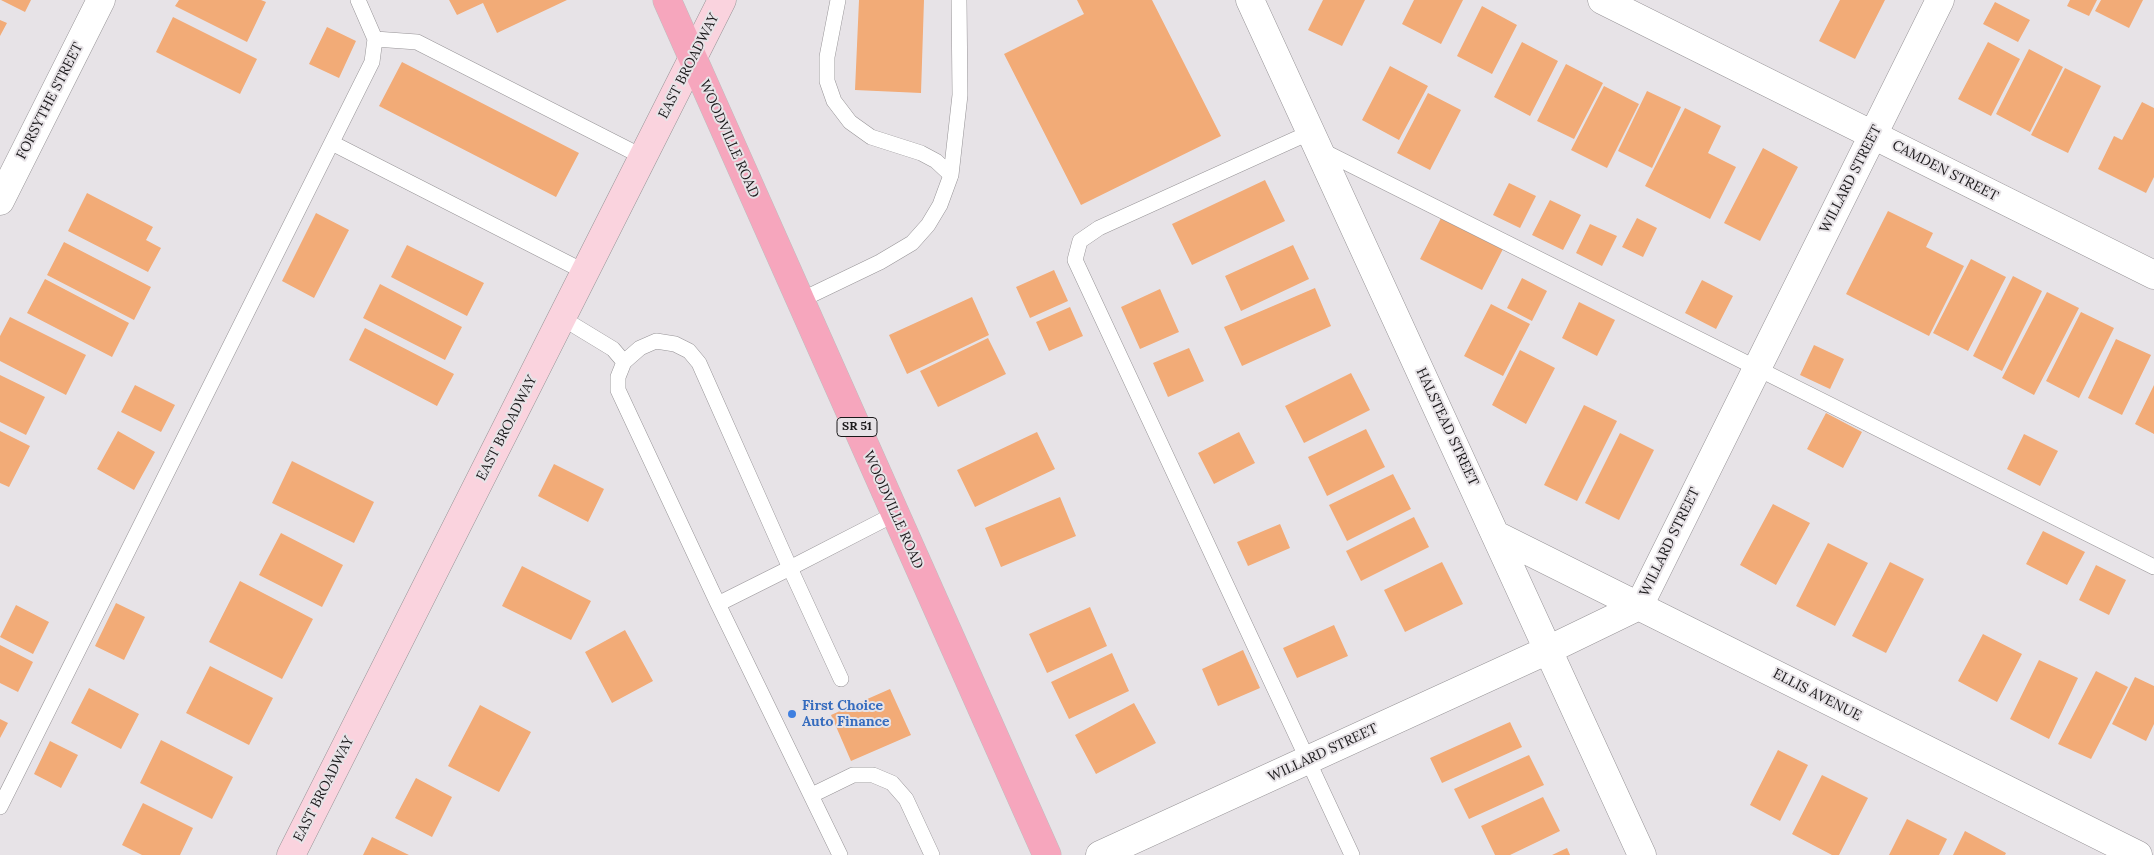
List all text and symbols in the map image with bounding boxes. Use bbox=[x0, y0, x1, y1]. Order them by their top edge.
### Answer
street label: EAST BROADWAY bbox=[655, 11, 723, 121]
street label: FORSYTHE STREET bbox=[13, 40, 87, 162]
street label: WOODVILLE ROAD bbox=[695, 77, 763, 201]
street label: WILLARD STREET bbox=[1817, 122, 1885, 236]
street label: CAMDEN STREET bbox=[1889, 137, 2001, 205]
street label: HALSTEAD STREET bbox=[1412, 365, 1482, 489]
street label: EAST BROADWAY bbox=[473, 373, 541, 483]
road number: SR 51 bbox=[837, 418, 877, 437]
street label: WOODVILLE ROAD bbox=[859, 448, 927, 572]
street label: WILLARD STREET bbox=[1636, 485, 1704, 599]
street label: ELLIS AVENUE bbox=[1770, 665, 1864, 725]
place label: First Choice Auto Finance bbox=[802, 698, 889, 730]
marker: First Choice Auto Finance bbox=[786, 708, 798, 720]
street label: WILLARD STREET bbox=[1266, 720, 1380, 786]
street label: EAST BROADWAY bbox=[290, 734, 358, 844]

